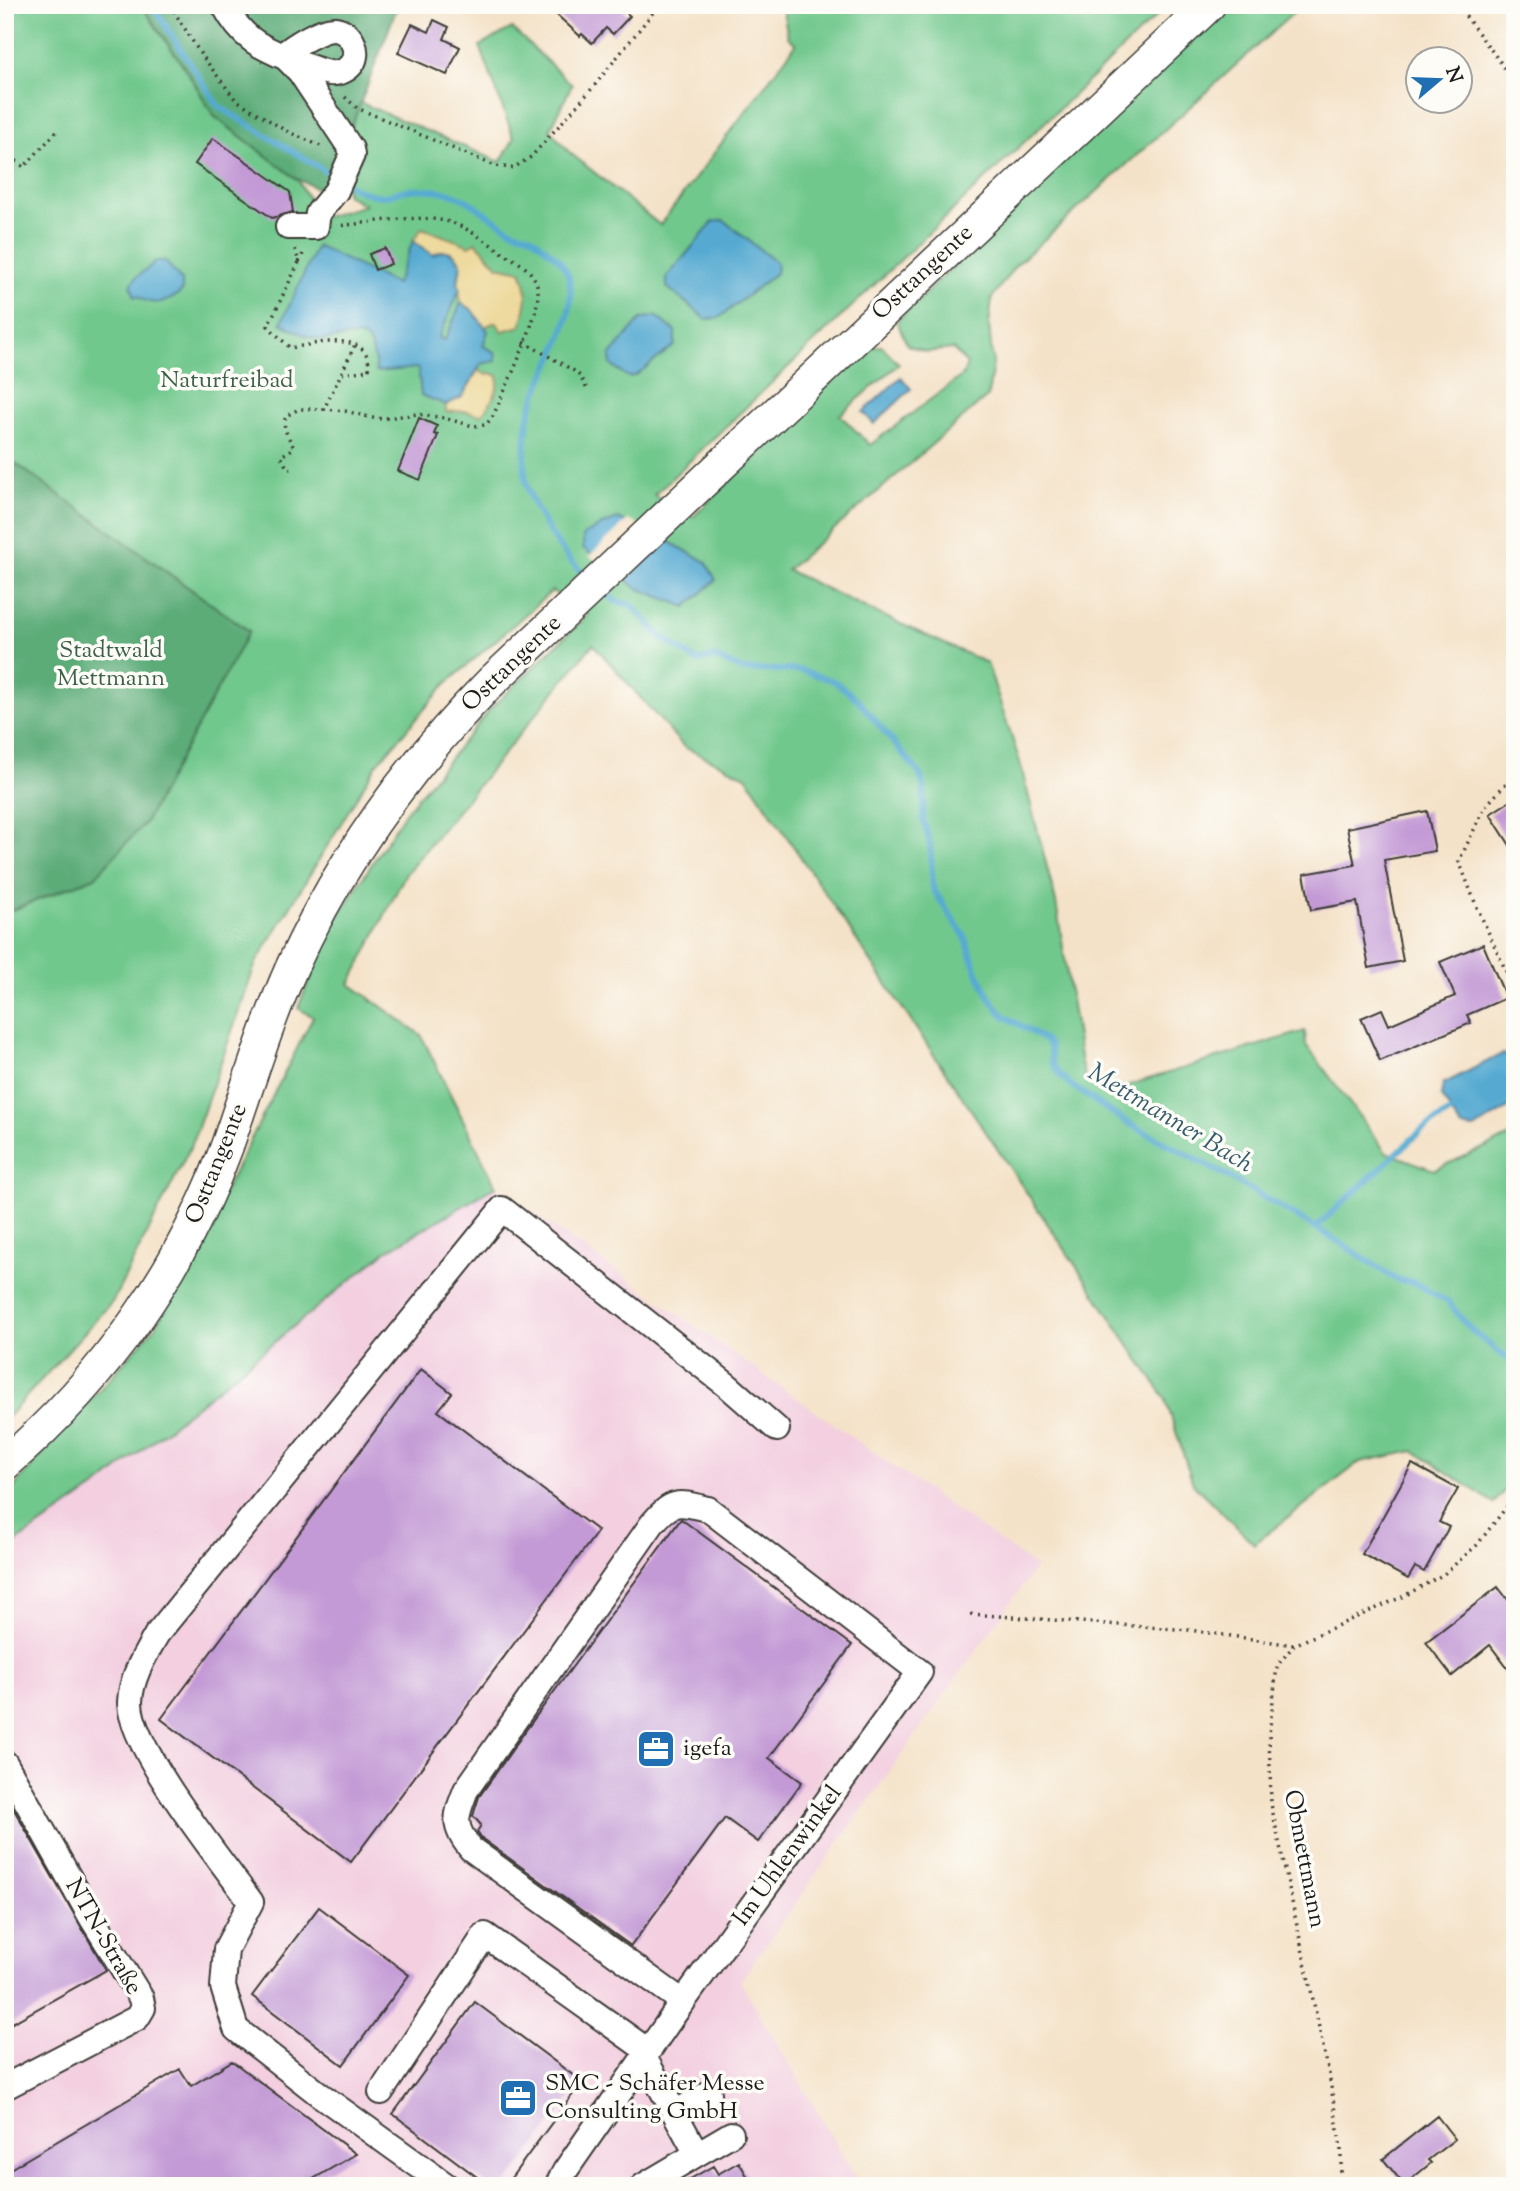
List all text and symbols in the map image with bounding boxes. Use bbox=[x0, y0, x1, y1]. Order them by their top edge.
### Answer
north arrow bbox=[1404, 46, 1474, 116]
text: N bbox=[1437, 64, 1468, 87]
street label: Osttangente bbox=[865, 217, 981, 329]
park label: Naturfreibad bbox=[160, 364, 294, 398]
street label: Osttangente bbox=[454, 608, 570, 720]
park label: Stadtwald Mettmann bbox=[57, 634, 165, 696]
water label: Mettmanner Bach bbox=[1080, 1055, 1260, 1183]
street label: Osttangente bbox=[177, 1099, 257, 1229]
office icon: igefa bbox=[635, 1728, 677, 1770]
place label: igefa bbox=[683, 1732, 732, 1766]
street label: Im Uhlenwinkel bbox=[725, 1778, 851, 1934]
street label: Obmettmann bbox=[1274, 1787, 1334, 1931]
street label: NTN-Straße bbox=[56, 1872, 150, 2002]
place label: SMC - Schäfer Messe Consulting GmbH bbox=[545, 2067, 765, 2129]
office icon: SMC - Schäfer Messe Consulting GmbH bbox=[497, 2077, 539, 2119]

